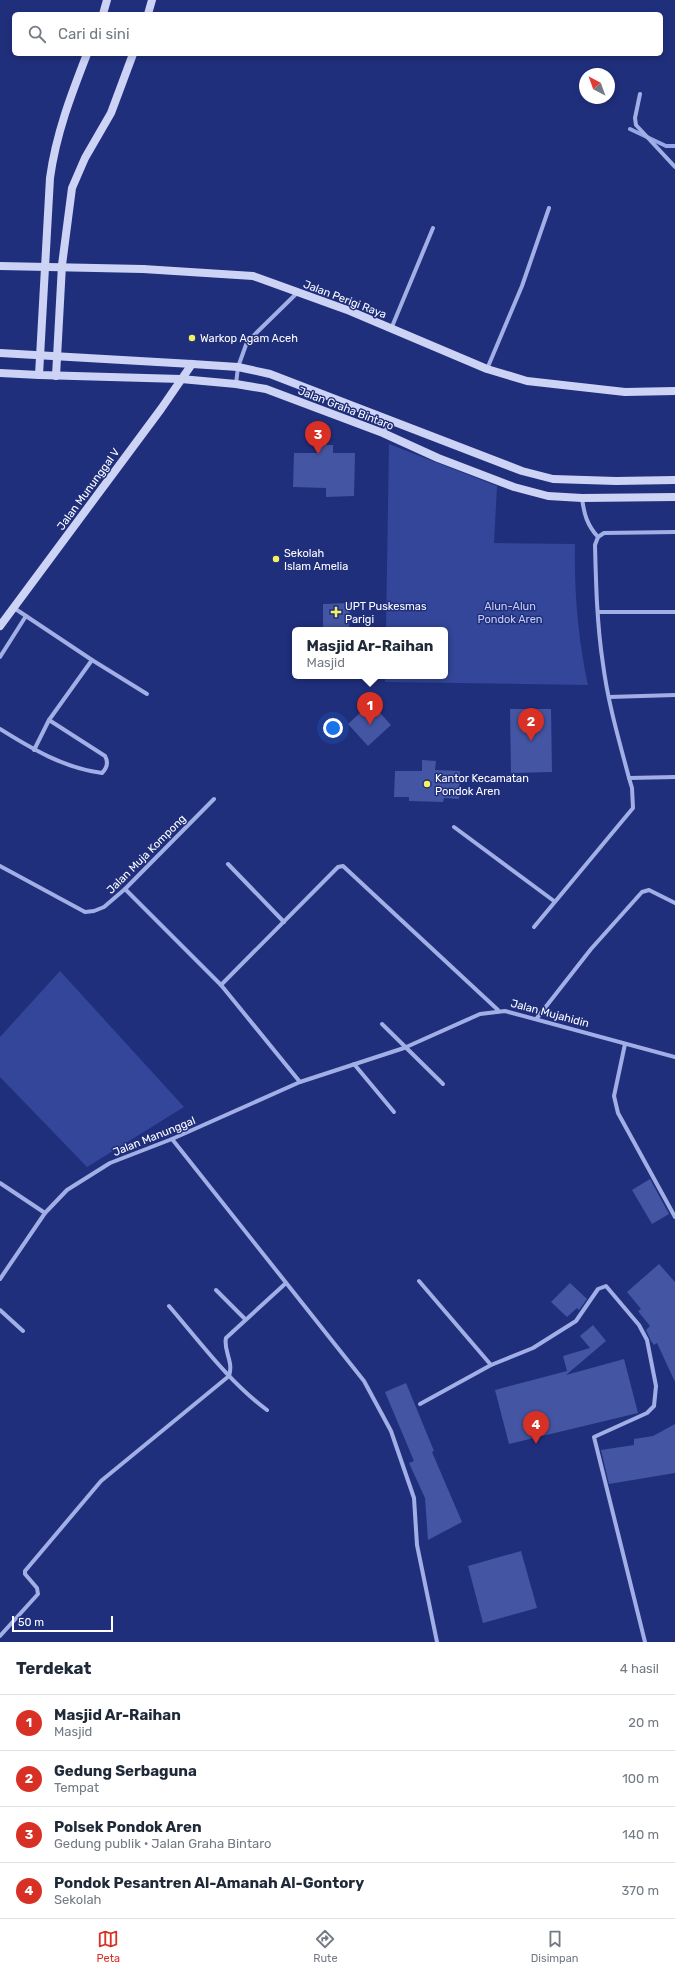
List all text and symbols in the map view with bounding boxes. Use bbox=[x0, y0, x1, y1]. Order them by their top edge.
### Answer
search box bbox=[12, 12, 663, 56]
icon: search bbox=[26, 23, 48, 45]
text: Cari di sini bbox=[58, 25, 130, 43]
north arrow bbox=[579, 68, 615, 104]
street label: Jalan Perigi Raya bbox=[301, 278, 388, 321]
place label: Warkop Agam Aceh bbox=[200, 332, 298, 345]
marker: Warkop Agam Aceh bbox=[187, 333, 197, 343]
street label: Jalan Graha Bintaro bbox=[296, 384, 396, 433]
pin: 3 bbox=[305, 421, 331, 454]
street label: Jalan Mununggal V bbox=[54, 446, 122, 533]
place label: Sekolah Islam Amelia bbox=[284, 547, 348, 573]
marker: Sekolah Islam Amelia bbox=[271, 554, 281, 564]
place label: UPT Puskesmas Parigi bbox=[345, 600, 427, 626]
park label: Alun-Alun Pondok Aren bbox=[477, 600, 543, 626]
marker: UPT Puskesmas Parigi bbox=[330, 606, 342, 618]
popup bbox=[292, 627, 448, 679]
text: Masjid Ar-Raihan bbox=[307, 637, 433, 655]
text: Masjid bbox=[307, 655, 345, 670]
pin: 1 bbox=[357, 692, 383, 725]
pin: 2 bbox=[518, 708, 544, 741]
your location bbox=[323, 718, 343, 738]
place label: Kantor Kecamatan Pondok Aren bbox=[435, 772, 529, 798]
marker: Kantor Kecamatan Pondok Aren bbox=[422, 779, 432, 789]
street label: Jalan Muja Kompong bbox=[104, 812, 189, 897]
street label: Jalan Mujahidin bbox=[509, 997, 590, 1030]
street label: Jalan Manunggal bbox=[111, 1114, 197, 1159]
pin: 4 bbox=[523, 1411, 549, 1444]
scale bar bbox=[12, 1614, 113, 1633]
text: 50 m bbox=[18, 1616, 44, 1629]
text: Terdekat bbox=[16, 1658, 91, 1678]
text: 4 hasil bbox=[620, 1661, 659, 1676]
text: Masjid Ar-Raihan bbox=[54, 1706, 181, 1724]
text: 1 bbox=[26, 1715, 32, 1730]
text: 20 m bbox=[628, 1715, 659, 1730]
text: Masjid bbox=[54, 1724, 92, 1739]
text: Gedung Serbaguna bbox=[54, 1762, 197, 1780]
text: 2 bbox=[25, 1771, 33, 1786]
text: 100 m bbox=[622, 1771, 659, 1786]
text: Tempat bbox=[54, 1780, 99, 1795]
text: Polsek Pondok Aren bbox=[54, 1818, 202, 1836]
text: 3 bbox=[25, 1827, 33, 1842]
text: 140 m bbox=[622, 1827, 659, 1842]
text: Gedung publik · Jalan Graha Bintaro bbox=[54, 1836, 271, 1851]
text: Pondok Pesantren Al-Amanah Al-Gontory bbox=[54, 1874, 364, 1892]
text: 4 bbox=[25, 1883, 33, 1898]
text: 370 m bbox=[622, 1883, 659, 1898]
text: Sekolah bbox=[54, 1892, 101, 1907]
tab: Peta bbox=[97, 1928, 120, 1965]
tab: Rute bbox=[313, 1928, 338, 1965]
tab: Disimpan bbox=[531, 1928, 578, 1965]

